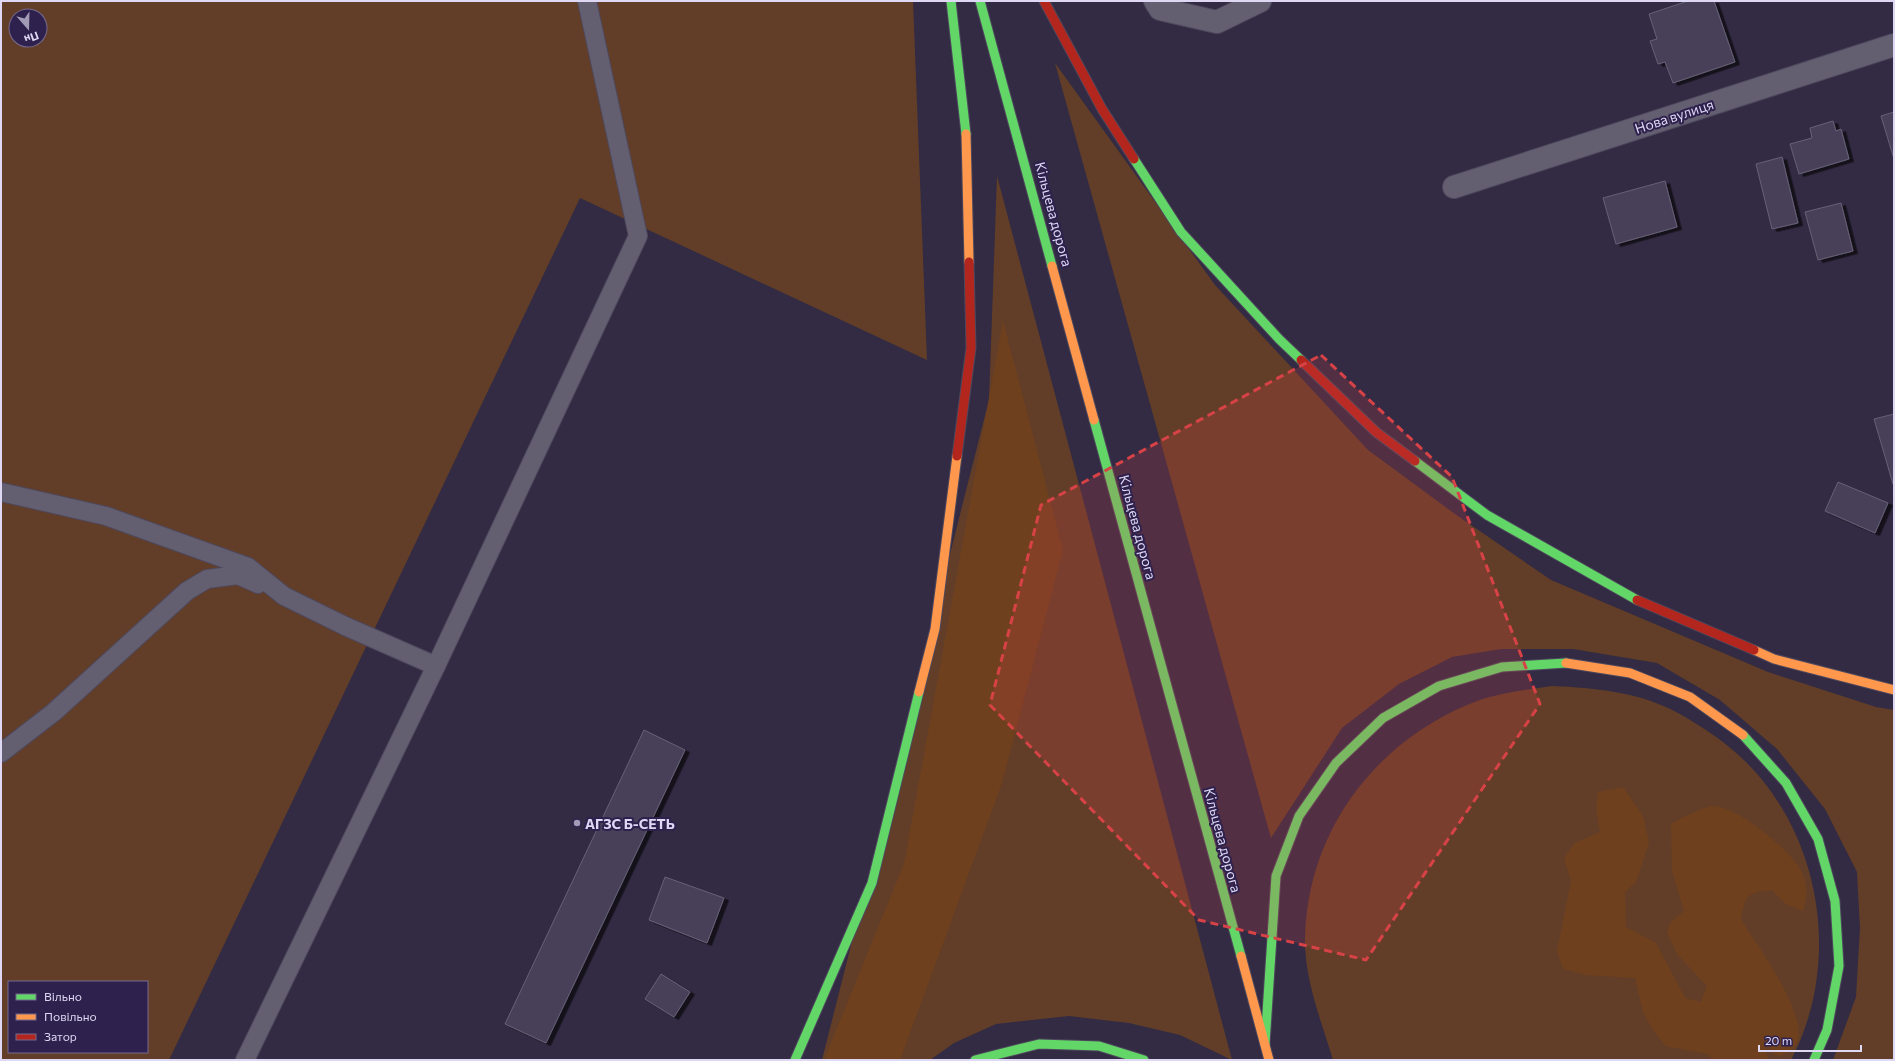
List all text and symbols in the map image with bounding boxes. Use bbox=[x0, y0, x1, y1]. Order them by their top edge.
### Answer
north arrow bbox=[8, 8, 48, 48]
text: Пн bbox=[23, 29, 41, 46]
street label: Нова вулиця bbox=[1632, 95, 1716, 137]
street label: Кільцева дорога bbox=[1032, 160, 1076, 268]
street label: Кільцева дорога bbox=[1116, 473, 1160, 581]
street label: Кільцева дорога bbox=[1201, 786, 1245, 894]
place label: АГЗС Б-СЕТЬ bbox=[585, 815, 675, 832]
marker: АГЗС Б-СЕТЬ bbox=[572, 818, 582, 828]
legend bbox=[8, 981, 148, 1053]
text: Вільно bbox=[44, 989, 82, 1003]
text: Повільно bbox=[44, 1009, 97, 1023]
scale bar bbox=[1759, 1027, 1861, 1053]
text: Затор bbox=[44, 1029, 77, 1043]
text: 20 m bbox=[1765, 1033, 1792, 1047]

